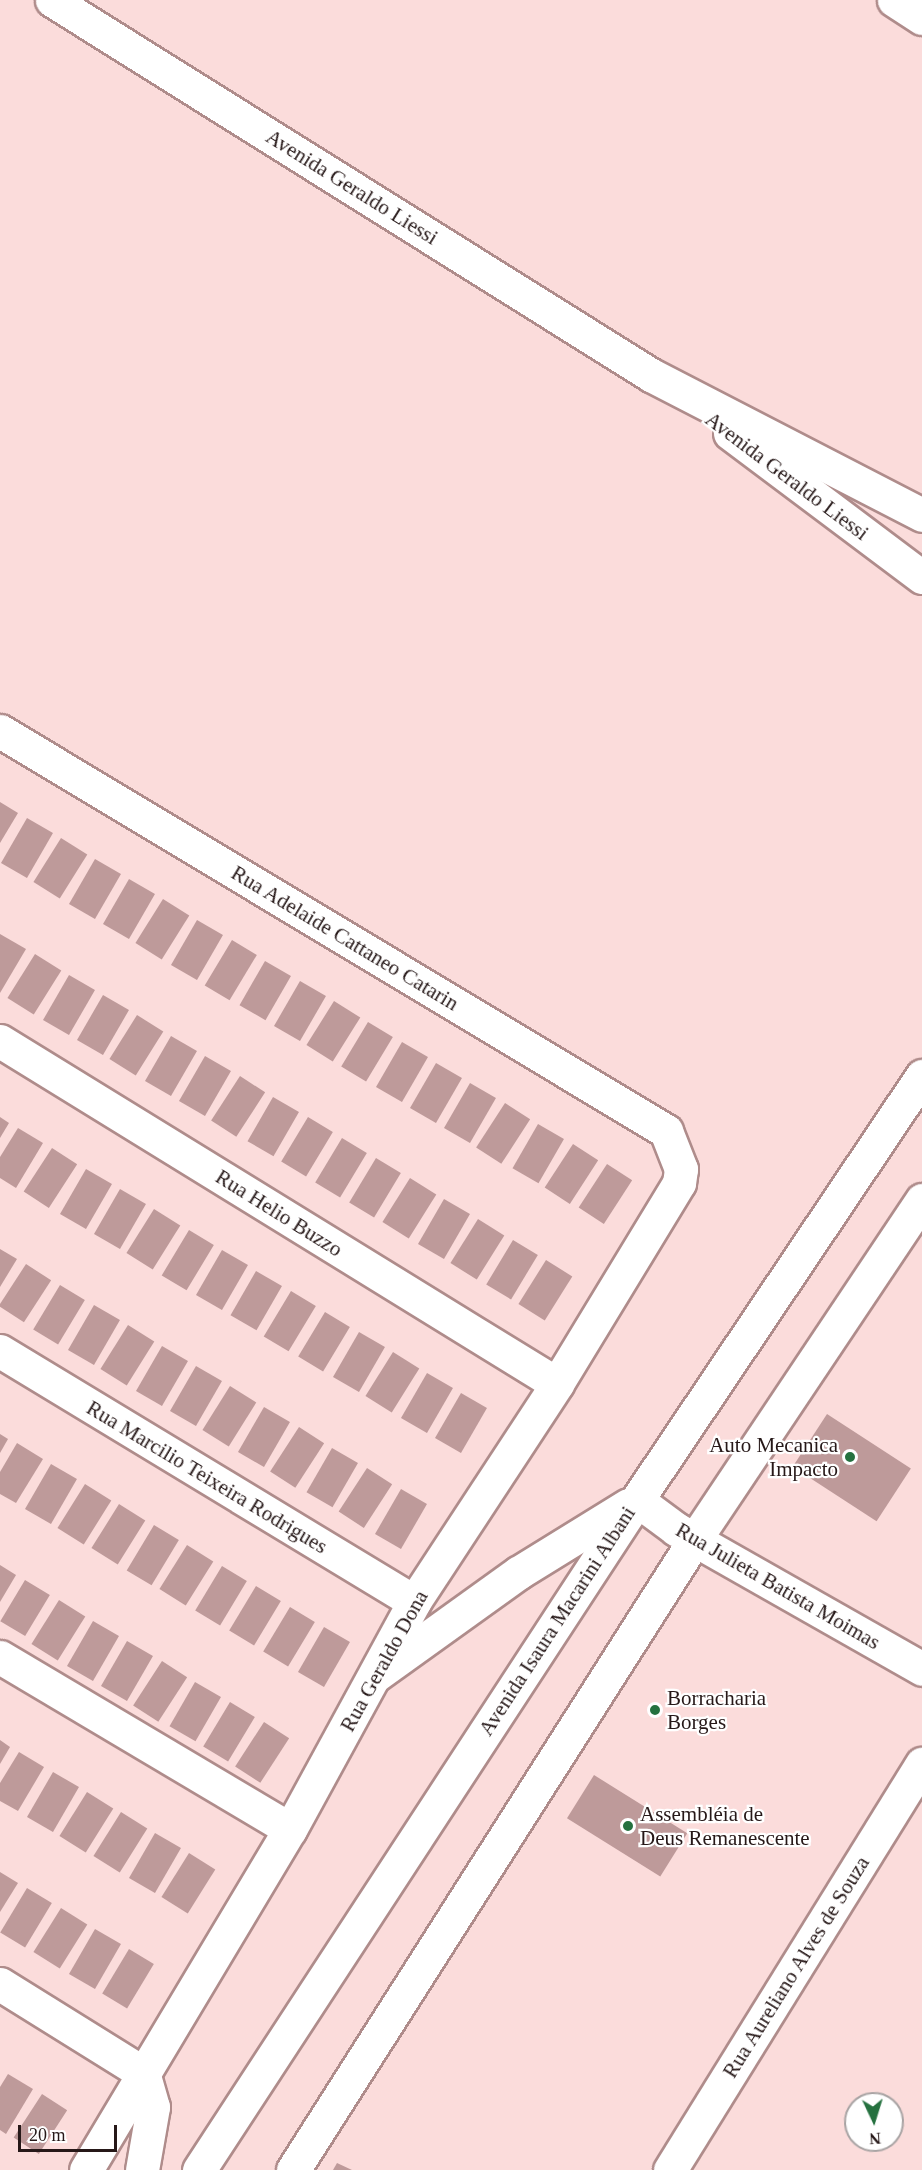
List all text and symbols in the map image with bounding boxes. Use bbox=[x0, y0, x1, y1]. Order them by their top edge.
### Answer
street label: Avenida Geraldo Liessi bbox=[261, 124, 443, 250]
street label: Avenida Geraldo Liessi bbox=[700, 406, 874, 546]
street label: Rua Adelaide Cattaneo Catarin bbox=[226, 860, 464, 1016]
street label: Rua Helio Buzzo bbox=[211, 1164, 347, 1262]
street label: Rua Marcilio Teixeira Rodrigues bbox=[82, 1395, 332, 1559]
place label: Auto Mecanica Impacto bbox=[709, 1432, 838, 1482]
marker: Auto Mecanica Impacto bbox=[843, 1450, 857, 1464]
street label: Avenida Isaura Macarini Albani bbox=[473, 1501, 641, 1741]
street label: Rua Julieta Batista Moimas bbox=[671, 1517, 885, 1655]
street label: Rua Geraldo Dona bbox=[335, 1586, 433, 1736]
place label: Borracharia Borges bbox=[667, 1685, 766, 1735]
marker: Borracharia Borges bbox=[648, 1703, 662, 1717]
place label: Assembléia de Deus Remanescente bbox=[640, 1801, 810, 1851]
marker: Assembléia de Deus Remanescente bbox=[621, 1819, 635, 1833]
street label: Rua Aureliano Alves de Souza bbox=[717, 1851, 875, 2083]
north arrow bbox=[844, 2092, 904, 2152]
scale bar bbox=[21, 2113, 120, 2151]
text: 20 m bbox=[29, 2125, 66, 2145]
text: N bbox=[869, 2130, 882, 2147]

